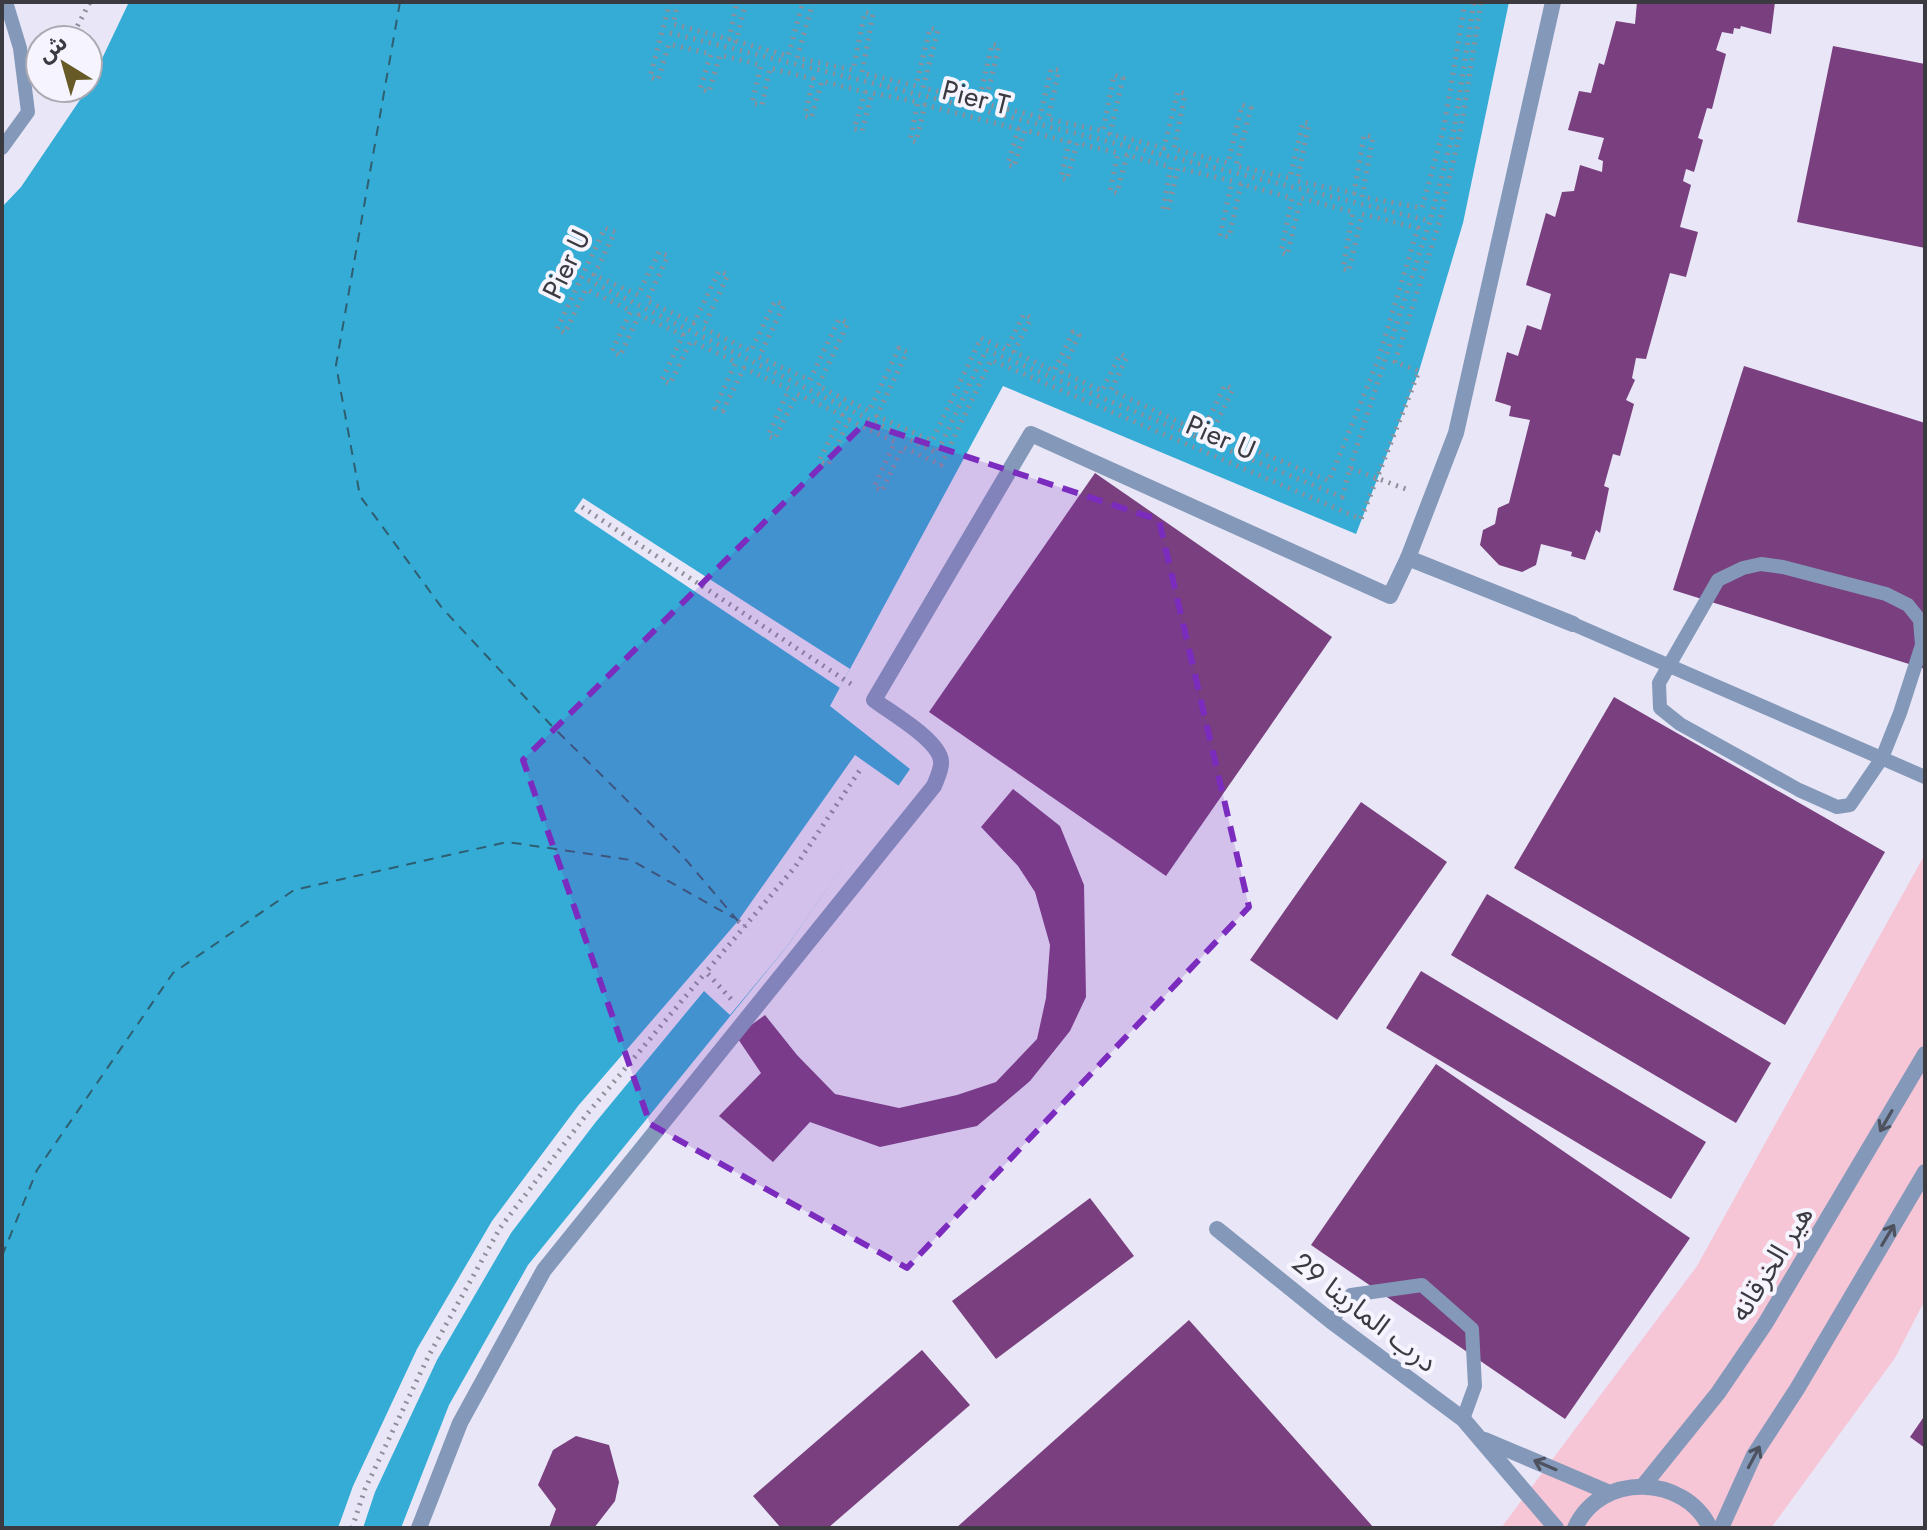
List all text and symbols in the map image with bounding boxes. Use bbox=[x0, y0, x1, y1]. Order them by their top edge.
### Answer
north arrow bbox=[24, 24, 104, 104]
text: ش bbox=[30, 26, 74, 70]
street label: Pier T bbox=[938, 69, 1014, 126]
street label: Pier U bbox=[532, 223, 601, 306]
street label: Pier U bbox=[1179, 404, 1262, 471]
one-way arrow bbox=[1878, 1109, 1894, 1132]
street label: هير الخرقانه bbox=[1720, 1197, 1823, 1329]
one-way arrow bbox=[1881, 1223, 1896, 1247]
street label: درب المارينا 29 bbox=[1283, 1243, 1446, 1382]
one-way arrow bbox=[1747, 1446, 1763, 1470]
one-way arrow bbox=[1533, 1457, 1558, 1472]

